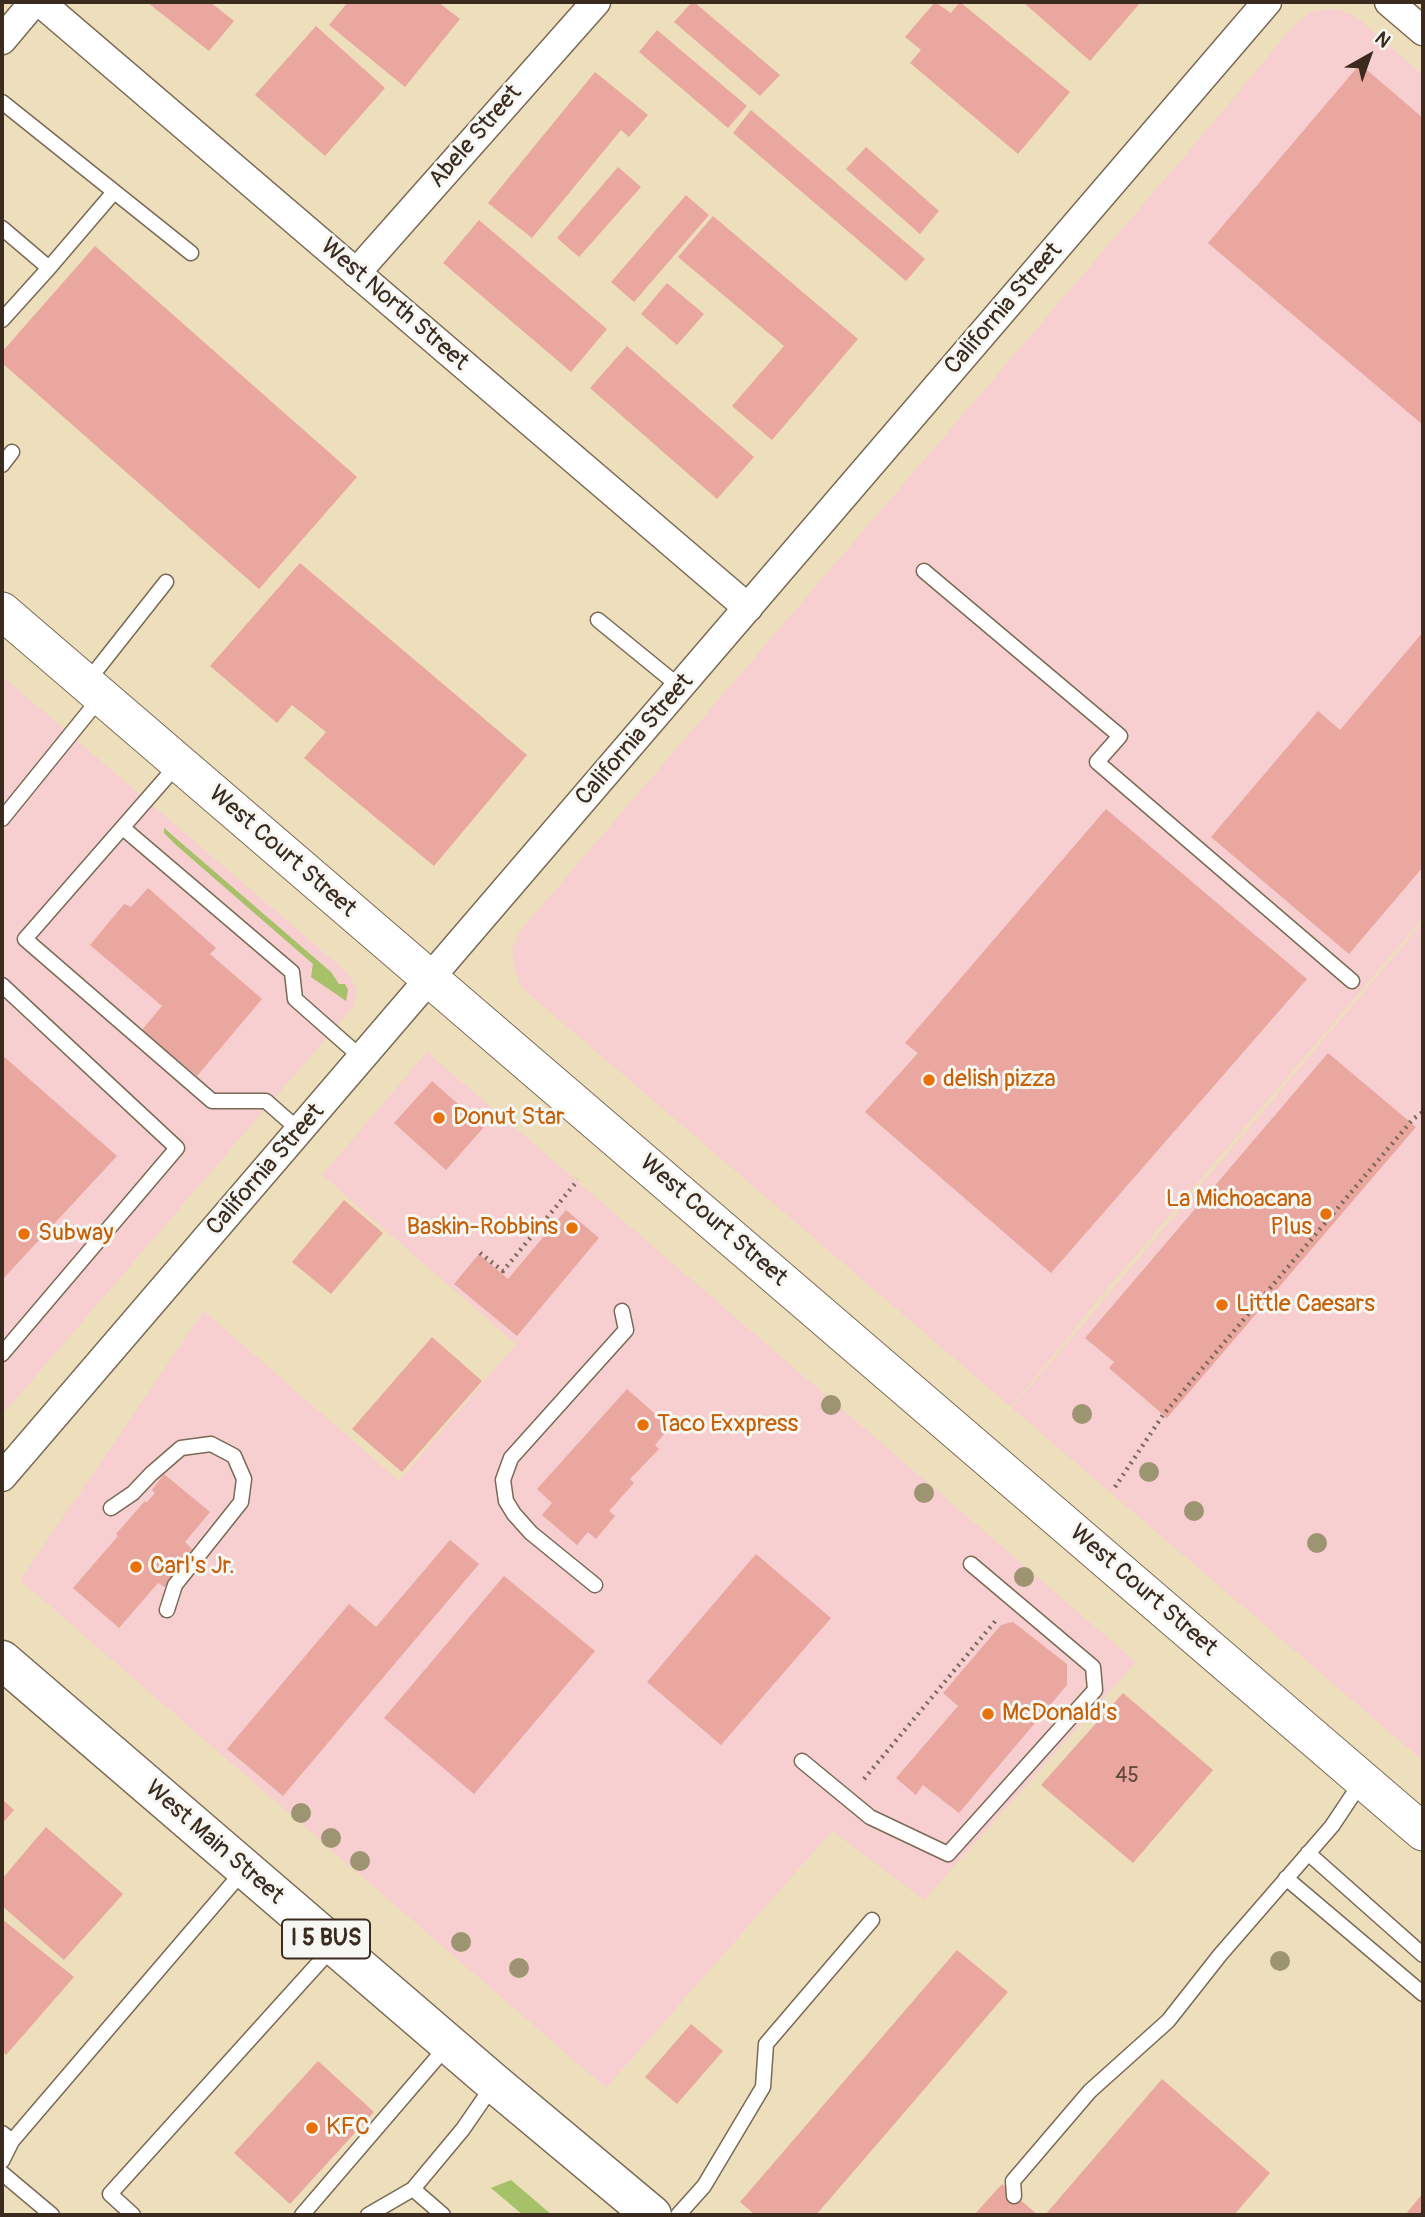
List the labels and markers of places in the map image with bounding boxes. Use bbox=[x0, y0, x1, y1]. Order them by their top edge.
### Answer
place label: delish pizza bbox=[943, 1066, 1056, 1094]
marker: delish pizza bbox=[921, 1072, 937, 1088]
place label: Donut Star bbox=[453, 1104, 565, 1132]
marker: Donut Star bbox=[431, 1110, 447, 1126]
place label: La Michoacana Plus bbox=[1166, 1186, 1312, 1242]
marker: La Michoacana Plus bbox=[1318, 1206, 1334, 1222]
place label: Baskin-Robbins bbox=[406, 1214, 558, 1242]
place label: Subway bbox=[38, 1220, 113, 1248]
marker: Baskin-Robbins bbox=[564, 1220, 580, 1236]
marker: Subway bbox=[16, 1226, 32, 1242]
place label: Little Caesars bbox=[1236, 1291, 1375, 1319]
marker: Little Caesars bbox=[1214, 1297, 1230, 1313]
place label: Taco Exxpress bbox=[657, 1411, 798, 1439]
marker: Taco Exxpress bbox=[635, 1417, 651, 1433]
place label: Carl's Jr. bbox=[150, 1553, 235, 1581]
marker: Carl's Jr. bbox=[128, 1559, 144, 1575]
place label: McDonald's bbox=[1002, 1700, 1117, 1728]
marker: McDonald's bbox=[980, 1706, 996, 1722]
place label: KFC bbox=[326, 2114, 370, 2142]
marker: KFC bbox=[304, 2120, 320, 2136]

